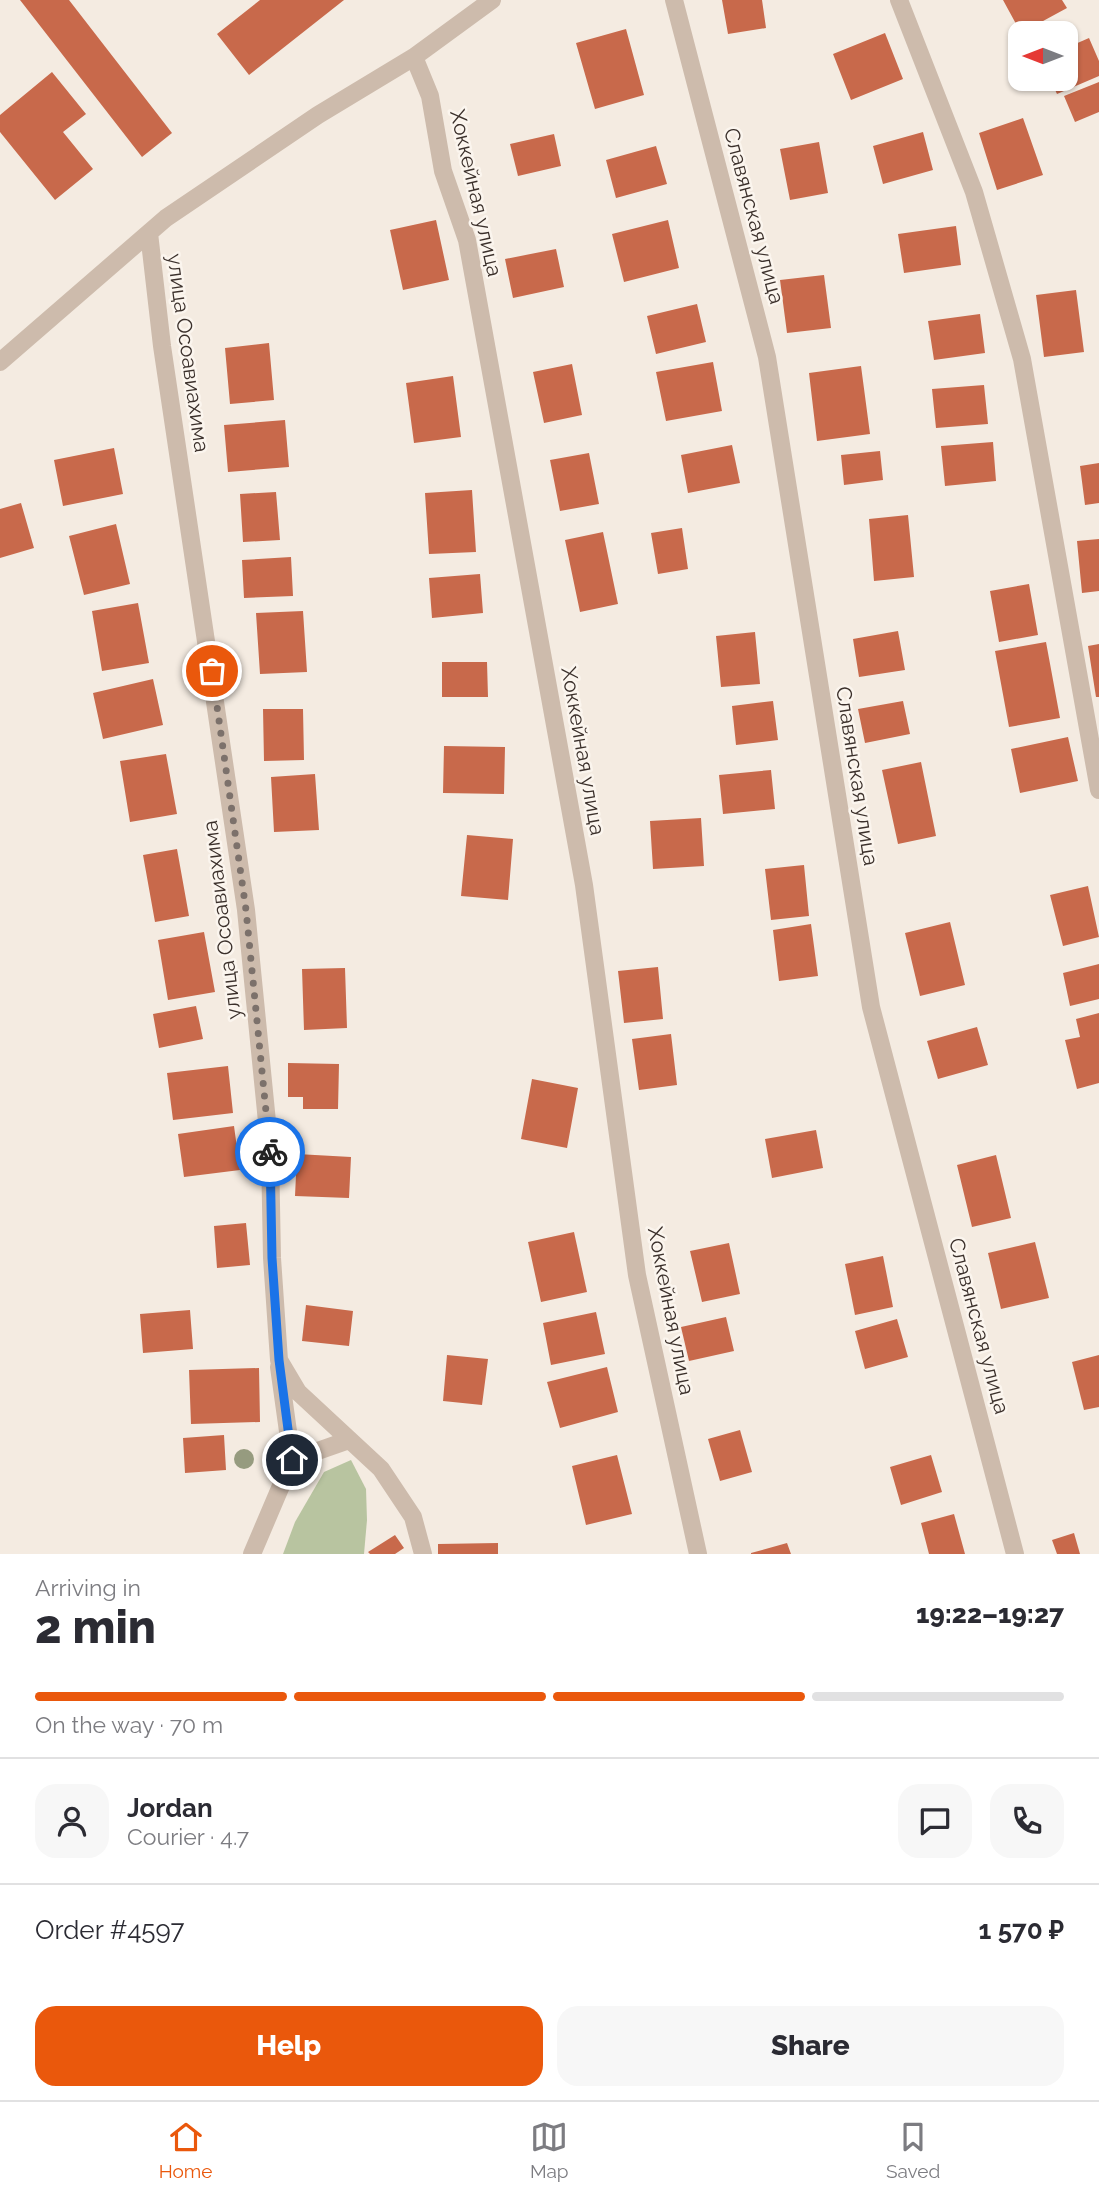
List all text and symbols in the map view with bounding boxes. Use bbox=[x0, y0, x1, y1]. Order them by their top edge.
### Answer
north arrow bbox=[1008, 21, 1078, 91]
map controls bbox=[1008, 21, 1078, 91]
street label: Хоккейная улица bbox=[445, 107, 508, 279]
street label: Славянская улица bbox=[719, 125, 790, 307]
street label: улица Осоавиахима bbox=[162, 252, 215, 454]
pin bbox=[182, 641, 242, 701]
icon: bag bbox=[193, 652, 231, 690]
street label: Хоккейная улица bbox=[556, 665, 611, 837]
street label: Славянская улица bbox=[831, 685, 884, 867]
street label: улица Осоавиахима bbox=[197, 819, 246, 1021]
courier bbox=[235, 1117, 305, 1187]
icon: bike bbox=[251, 1133, 289, 1171]
street label: Хоккейная улица bbox=[643, 1225, 700, 1397]
street label: Славянская улица bbox=[944, 1235, 1015, 1417]
pin bbox=[262, 1430, 322, 1490]
icon: home bbox=[273, 1441, 311, 1479]
text: Arriving in bbox=[35, 1574, 141, 1601]
text: 19:22–19:27 bbox=[916, 1599, 1064, 1629]
text: 2 min bbox=[35, 1600, 156, 1654]
text: On the way · 70 m bbox=[35, 1711, 223, 1738]
button: person bbox=[35, 1784, 109, 1858]
button: chat bbox=[898, 1784, 972, 1858]
button: phone bbox=[990, 1784, 1064, 1858]
text: Jordan bbox=[127, 1793, 213, 1823]
text: Courier · 4.7 bbox=[127, 1823, 249, 1850]
text: Order #4597 bbox=[35, 1915, 185, 1945]
text: 1 570 ₽ bbox=[979, 1915, 1064, 1945]
button: Help bbox=[35, 2006, 543, 2086]
button: Share bbox=[557, 2006, 1064, 2086]
tab: Home bbox=[159, 2118, 212, 2182]
tab: Map bbox=[530, 2118, 569, 2182]
tab: Saved bbox=[886, 2118, 940, 2182]

